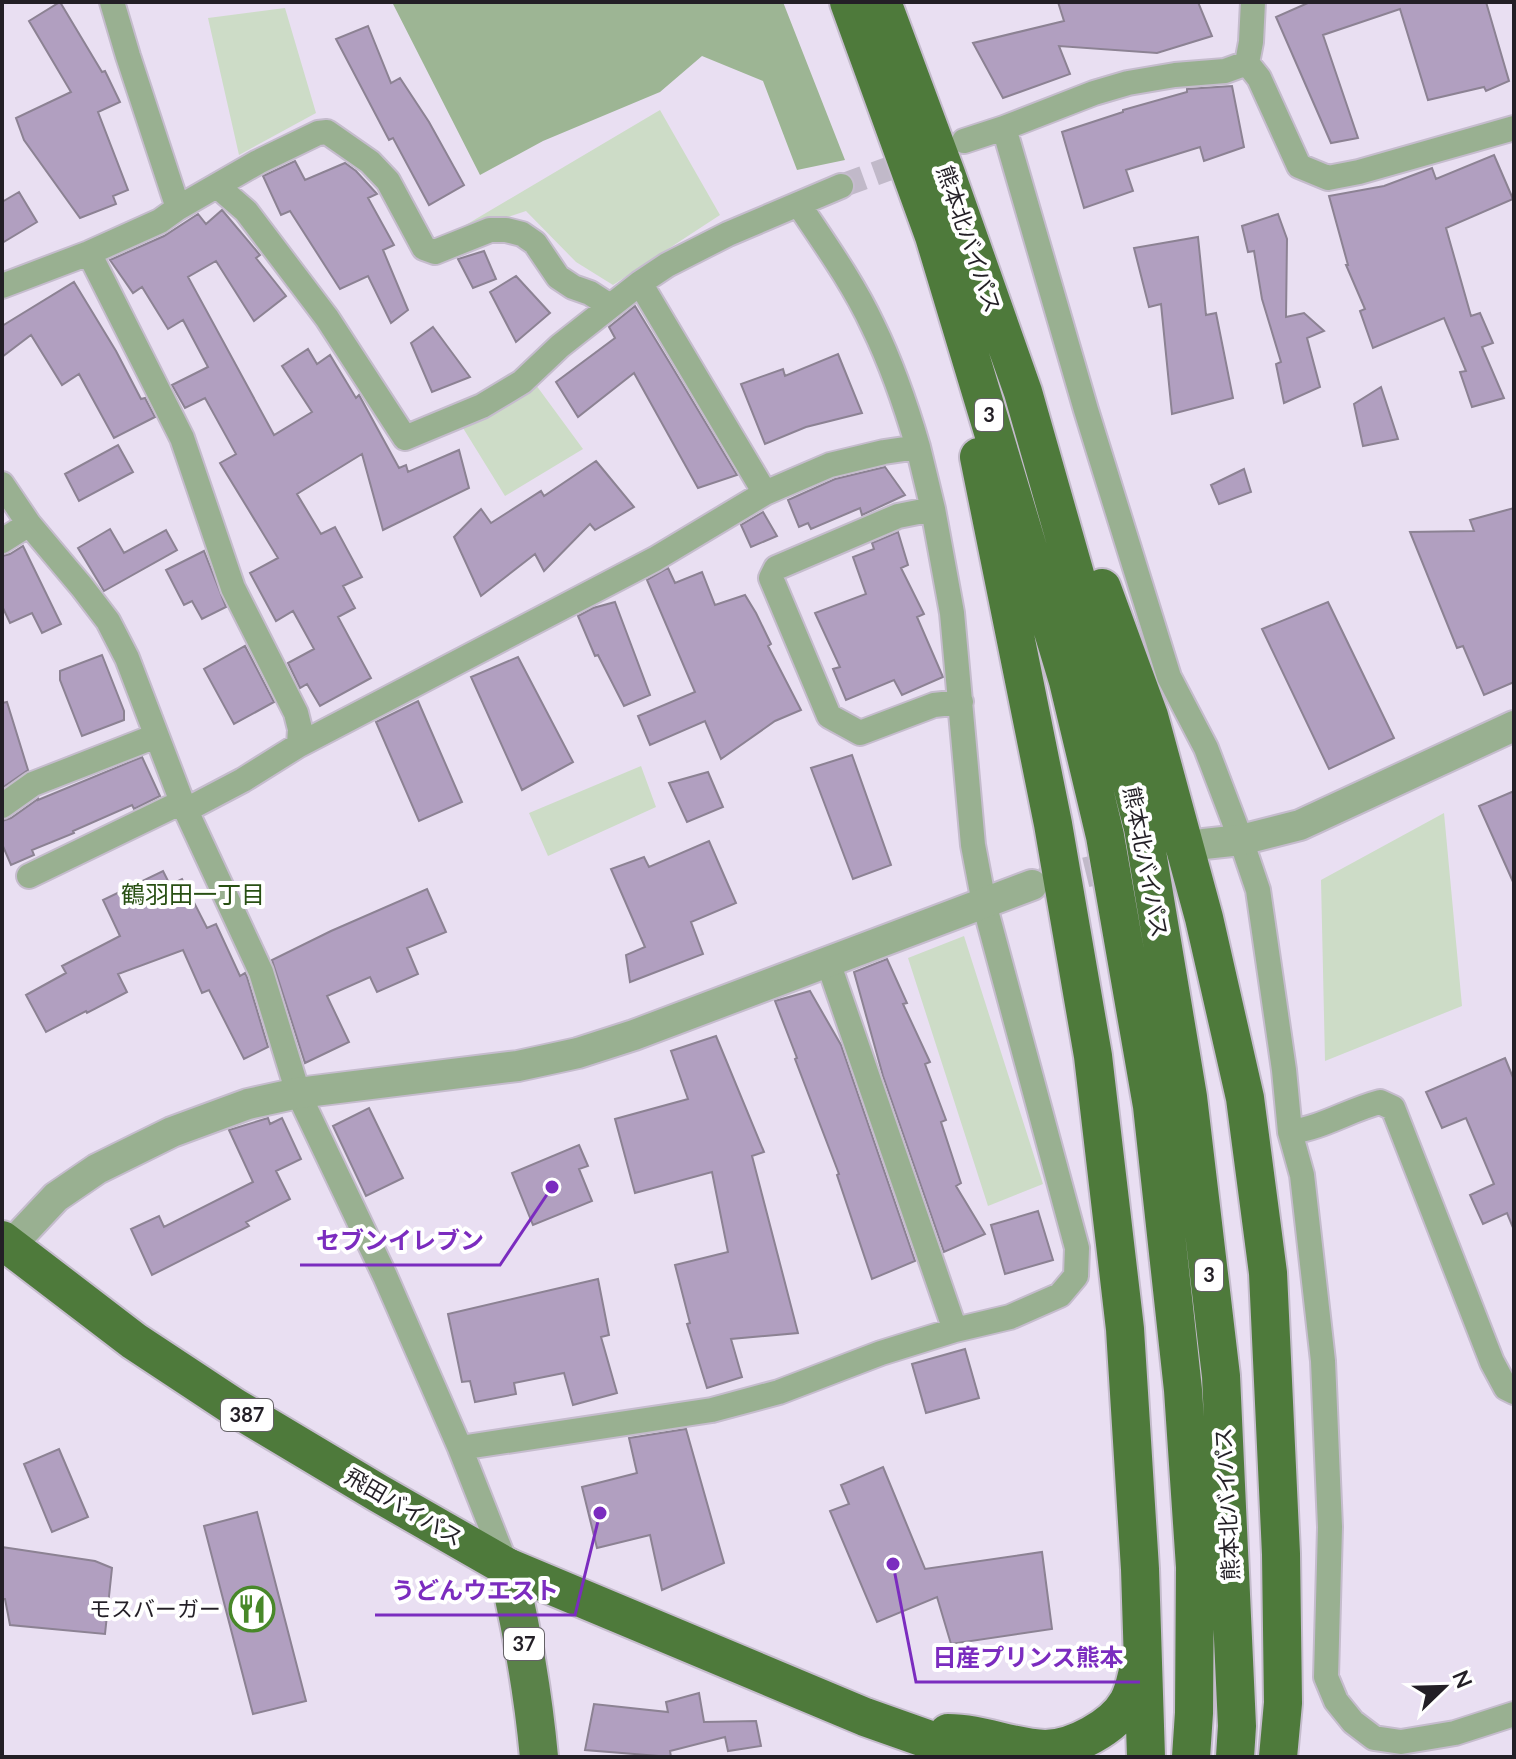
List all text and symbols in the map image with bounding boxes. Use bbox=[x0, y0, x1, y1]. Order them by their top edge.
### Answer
street label: 熊本北バイパス bbox=[932, 162, 1007, 316]
road number: 3 bbox=[975, 399, 1003, 431]
street label: 熊本北バイパス bbox=[1119, 784, 1174, 940]
district label: 鶴羽田一丁目 bbox=[121, 879, 265, 908]
callout: セブンイレブン bbox=[300, 1217, 500, 1265]
text: セブンイレブン bbox=[316, 1225, 484, 1254]
road number: 3 bbox=[1195, 1259, 1223, 1291]
road number: 387 bbox=[221, 1399, 273, 1431]
street label: 熊本北バイパス bbox=[1209, 1427, 1244, 1581]
street label: 飛田バイパス bbox=[341, 1462, 468, 1551]
callout: うどんウエスト bbox=[375, 1567, 575, 1615]
text: うどんウエスト bbox=[391, 1575, 559, 1604]
restaurant icon: モスバーガー bbox=[228, 1585, 276, 1633]
place label: モスバーガー bbox=[89, 1595, 221, 1622]
road number: 37 bbox=[504, 1628, 544, 1660]
callout: 日産プリンス熊本 bbox=[916, 1634, 1140, 1682]
text: 日産プリンス熊本 bbox=[932, 1642, 1124, 1671]
north arrow bbox=[1404, 1647, 1484, 1727]
text: N bbox=[1447, 1666, 1479, 1692]

